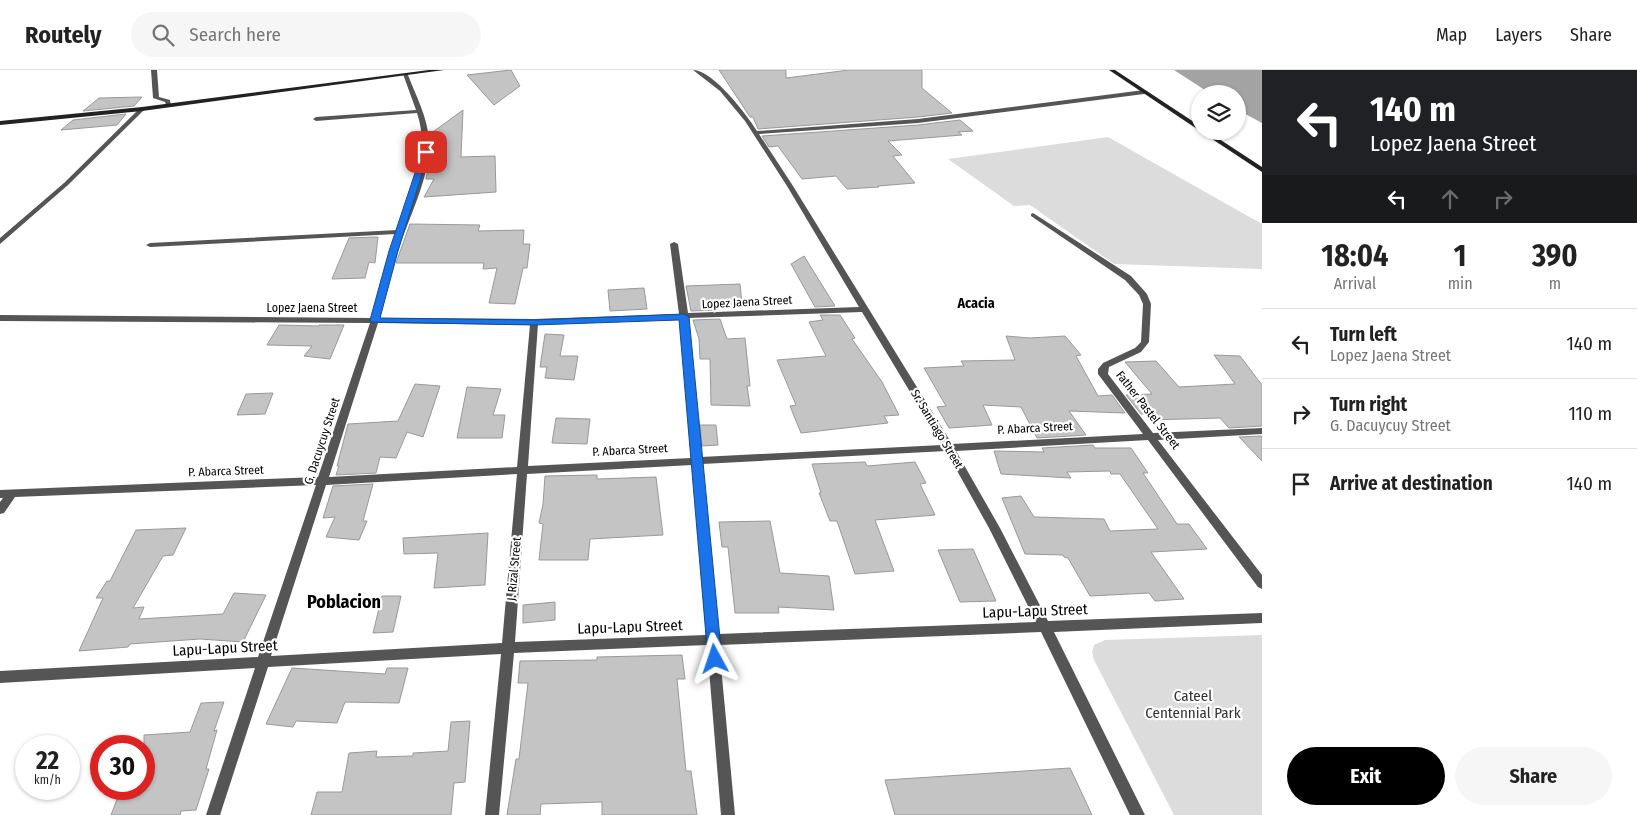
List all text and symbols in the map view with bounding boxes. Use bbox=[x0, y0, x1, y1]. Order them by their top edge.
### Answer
search box bbox=[131, 12, 481, 57]
text: Routely bbox=[25, 21, 101, 49]
icon: search bbox=[149, 21, 177, 49]
text: Search here bbox=[189, 23, 281, 46]
text: Map bbox=[1436, 24, 1467, 46]
text: Layers bbox=[1495, 24, 1542, 46]
text: Share bbox=[1570, 24, 1612, 46]
map controls bbox=[1191, 85, 1246, 140]
button: layers bbox=[1191, 85, 1246, 140]
text: 140 m bbox=[1370, 88, 1456, 130]
icon: left bbox=[1287, 90, 1352, 155]
text: Lopez Jaena Street bbox=[1370, 130, 1536, 157]
pin bbox=[405, 131, 447, 173]
icon: arrive bbox=[412, 138, 440, 166]
icon: left bbox=[1383, 185, 1411, 213]
icon: ahead bbox=[1436, 185, 1464, 213]
icon: right bbox=[1489, 185, 1517, 213]
text: 18:04 bbox=[1321, 238, 1389, 274]
text: 1 bbox=[1454, 238, 1467, 274]
text: 390 bbox=[1532, 238, 1578, 274]
text: Arrival bbox=[1334, 274, 1376, 293]
text: min bbox=[1448, 274, 1473, 293]
text: m bbox=[1549, 274, 1561, 293]
street label: Lopez Jaena Street bbox=[701, 293, 793, 311]
district label: Acacia bbox=[956, 295, 995, 312]
street label: Lopez Jaena Street bbox=[267, 301, 357, 315]
text: Turn left bbox=[1330, 323, 1397, 346]
icon: left bbox=[1287, 330, 1315, 358]
text: 140 m bbox=[1566, 332, 1612, 355]
text: Lopez Jaena Street bbox=[1330, 346, 1451, 365]
street label: Father Pastel Street bbox=[1113, 368, 1183, 452]
street label: Sr. Santiago Street bbox=[908, 387, 966, 471]
text: Turn right bbox=[1330, 393, 1407, 416]
street label: G. Dacuycuy Street bbox=[301, 396, 343, 486]
icon: right bbox=[1287, 400, 1315, 428]
text: 110 m bbox=[1568, 402, 1612, 425]
text: G. Dacuycuy Street bbox=[1330, 416, 1451, 435]
street label: P. Abarca Street bbox=[997, 419, 1073, 437]
street label: P. Abarca Street bbox=[592, 441, 668, 459]
street label: P. Abarca Street bbox=[188, 463, 264, 479]
icon: arrive bbox=[1287, 470, 1315, 498]
text: Arrive at destination bbox=[1330, 472, 1493, 495]
text: 140 m bbox=[1566, 472, 1612, 495]
street label: J. Rizal Street bbox=[504, 536, 524, 602]
district label: Poblacion bbox=[307, 591, 381, 613]
street label: Lapu-Lapu Street bbox=[982, 600, 1088, 622]
street label: Lapu-Lapu Street bbox=[577, 616, 683, 638]
position arrow bbox=[688, 632, 740, 684]
street label: Lapu-Lapu Street bbox=[172, 636, 278, 660]
park label: Cateel Centennial Park bbox=[1145, 687, 1241, 722]
speed limit sign: 30 bbox=[90, 735, 155, 800]
text: 22 bbox=[36, 746, 59, 776]
button: Exit bbox=[1287, 747, 1445, 805]
button: Share bbox=[1455, 747, 1612, 805]
text: km/h bbox=[34, 773, 61, 787]

